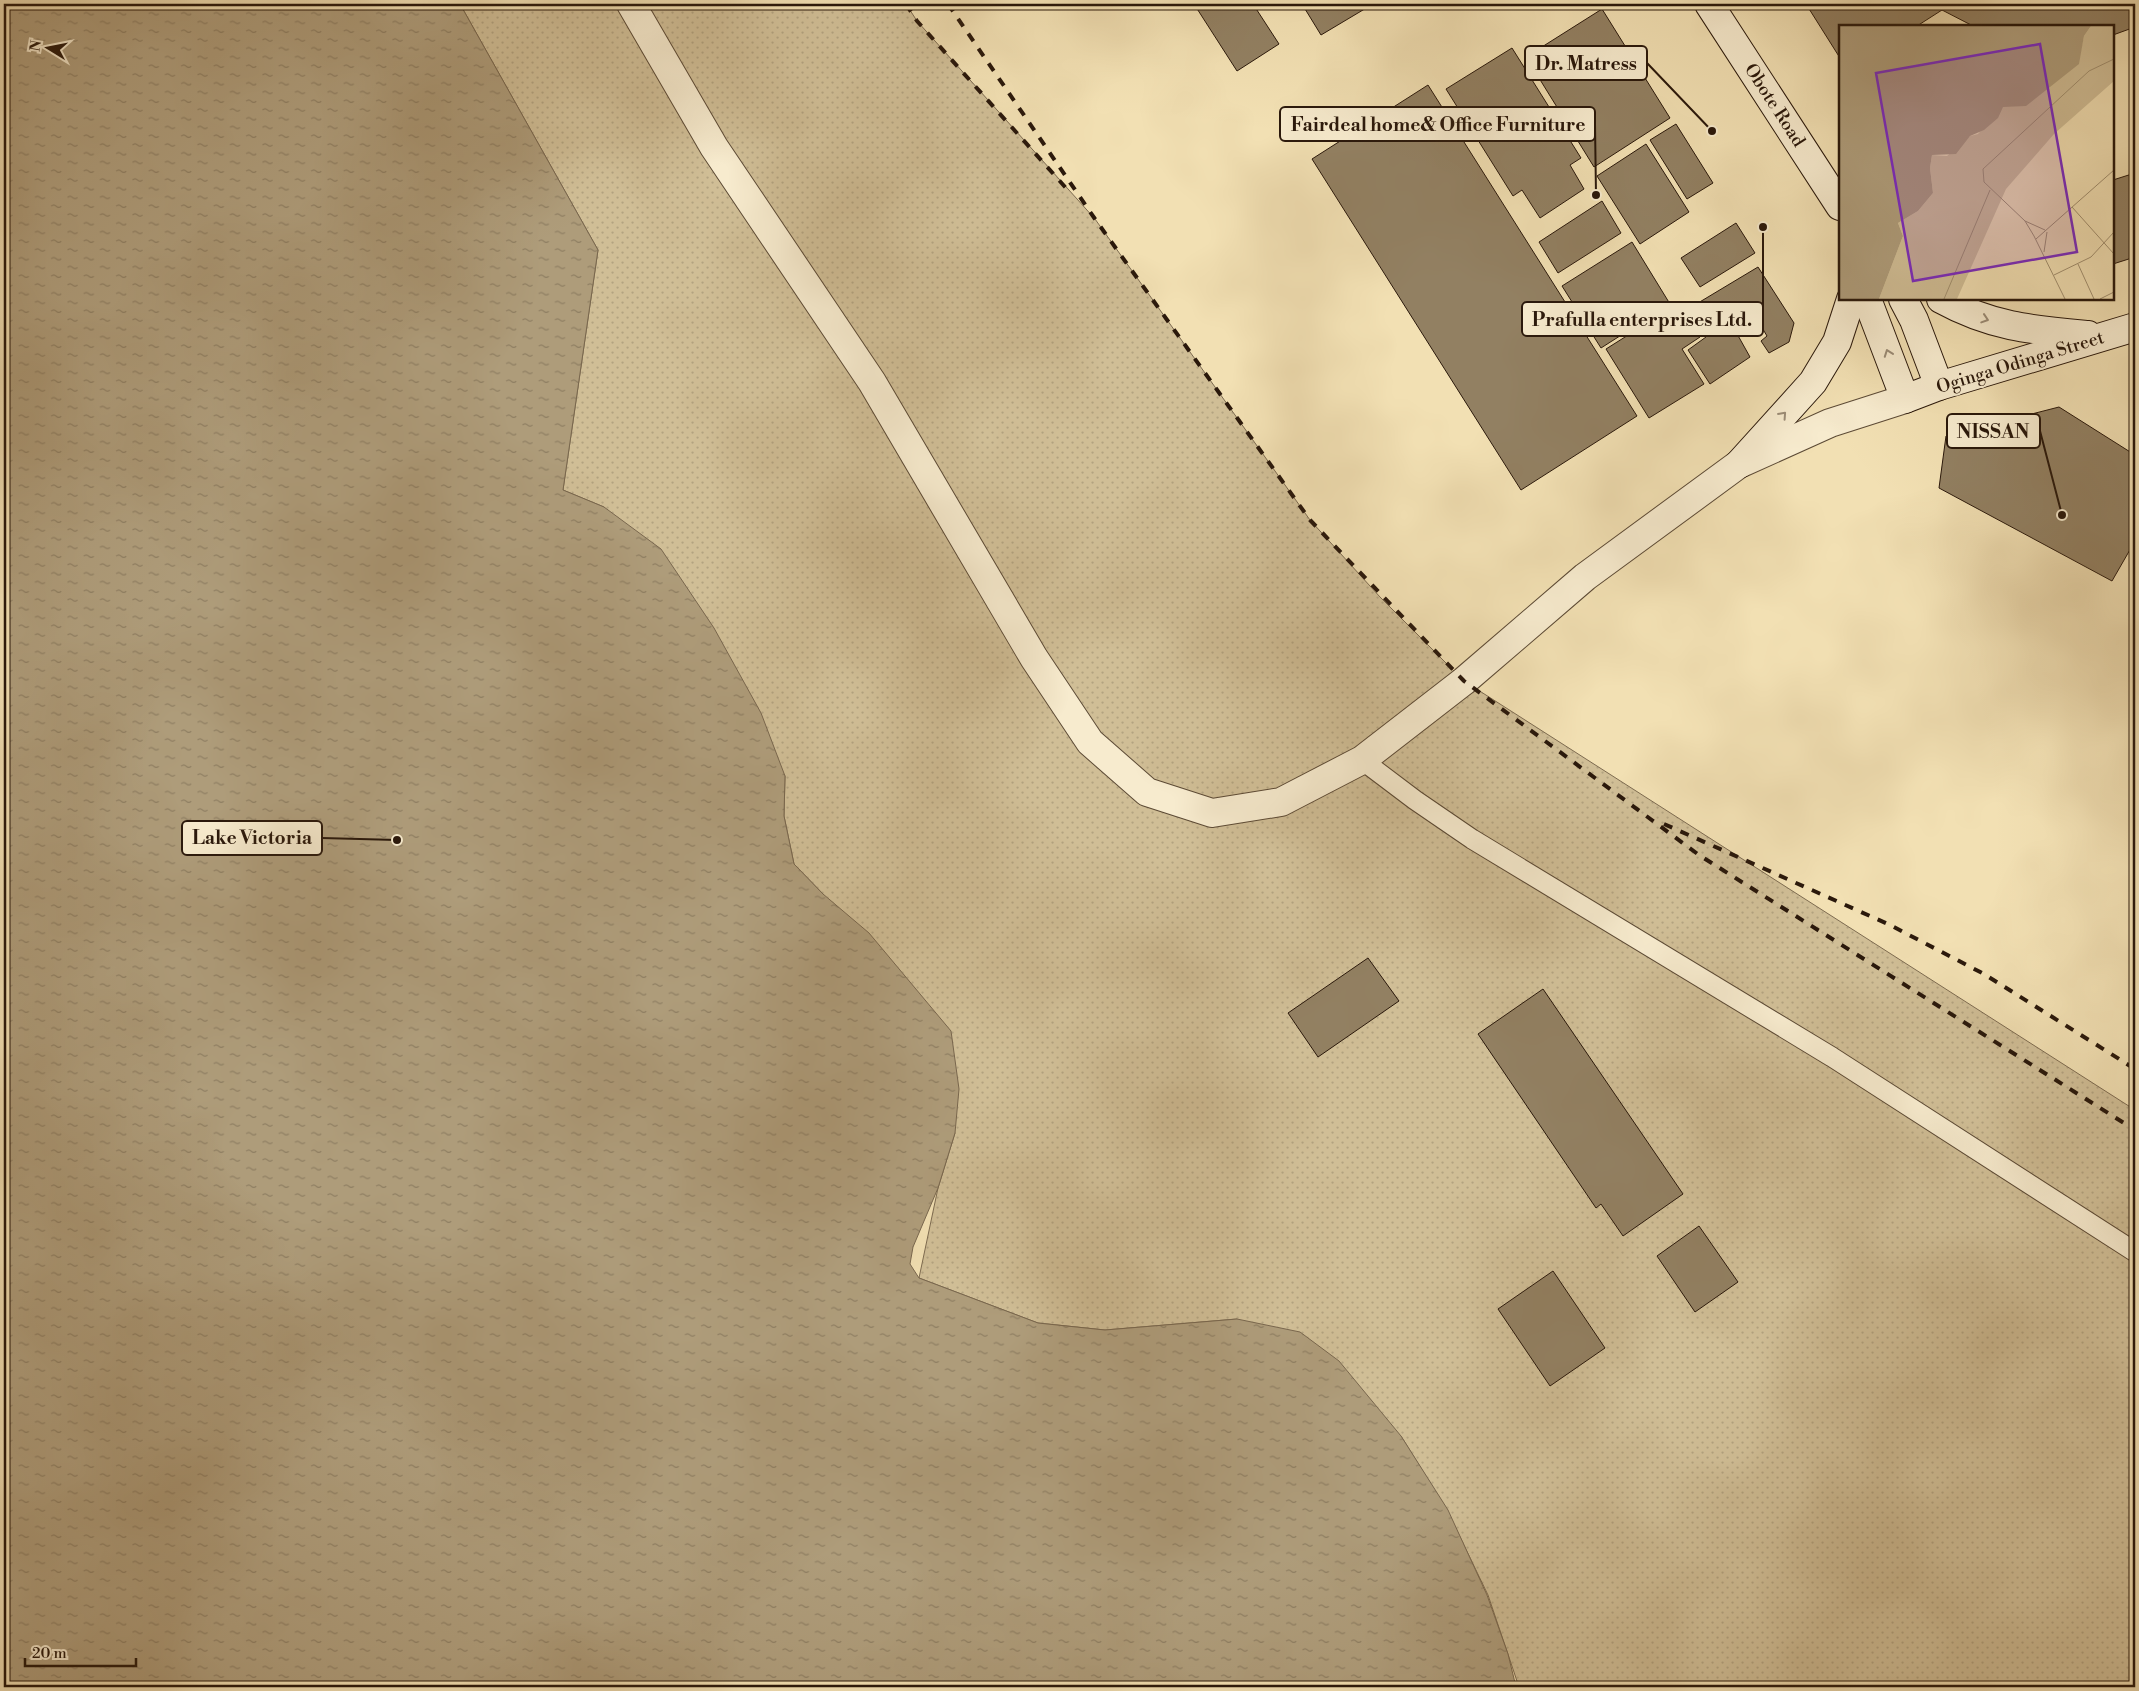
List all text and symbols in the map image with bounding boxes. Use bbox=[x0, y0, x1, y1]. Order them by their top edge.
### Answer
north arrow bbox=[22, 22, 72, 72]
inset map bbox=[1839, 25, 2114, 300]
text: N bbox=[26, 39, 46, 53]
callout: Dr. Matress bbox=[1525, 46, 1647, 80]
text: Dr. Matress bbox=[1535, 52, 1637, 76]
street label: Obote Road bbox=[1739, 59, 1811, 152]
callout: Fairdeal home& Office Furniture bbox=[1280, 107, 1595, 141]
text: Fairdeal home& Office Furniture bbox=[1291, 113, 1585, 137]
callout: Prafulla enterprises Ltd. bbox=[1522, 302, 1763, 336]
text: Prafulla enterprises Ltd. bbox=[1532, 308, 1752, 332]
one-way arrow bbox=[1981, 313, 1989, 323]
street label: Oginga Odinga Street bbox=[1933, 326, 2107, 399]
one-way arrow bbox=[1884, 349, 1894, 358]
one-way arrow bbox=[1777, 412, 1786, 421]
callout: NISSAN bbox=[1947, 414, 2040, 448]
text: NISSAN bbox=[1956, 420, 2030, 444]
callout: Lake Victoria bbox=[182, 821, 322, 855]
text: Lake Victoria bbox=[192, 826, 313, 850]
scale bar bbox=[25, 1636, 136, 1668]
text: 20 m bbox=[32, 1644, 67, 1663]

